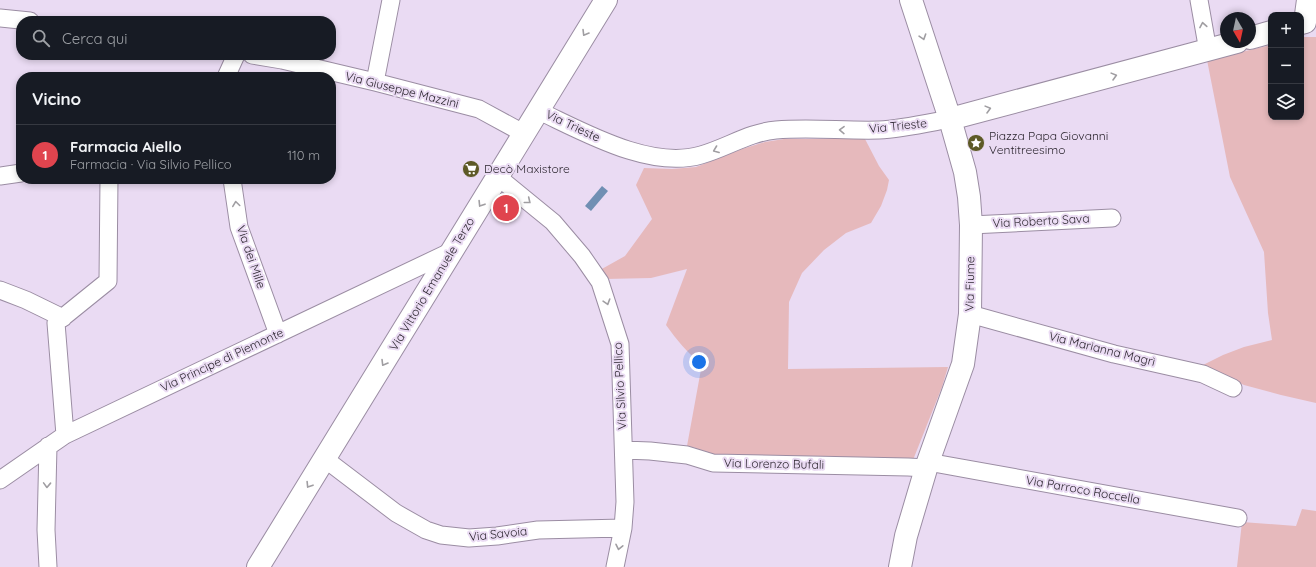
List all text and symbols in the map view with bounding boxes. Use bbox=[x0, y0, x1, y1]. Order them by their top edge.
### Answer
north arrow bbox=[1220, 12, 1256, 48]
map controls bbox=[1268, 12, 1304, 120]
button: + bbox=[1268, 12, 1304, 48]
search box bbox=[16, 16, 336, 60]
one-way arrow bbox=[1200, 22, 1208, 28]
icon: search bbox=[30, 27, 52, 49]
text: Cerca qui bbox=[62, 29, 128, 48]
one-way arrow bbox=[583, 29, 590, 36]
one-way arrow bbox=[918, 33, 927, 40]
button: − bbox=[1268, 48, 1304, 84]
street label: Via Giuseppe Mazzini bbox=[344, 68, 461, 111]
one-way arrow bbox=[1110, 72, 1117, 81]
button: layers bbox=[1268, 84, 1304, 120]
text: Vicino bbox=[32, 88, 81, 109]
street label: Via Trieste bbox=[544, 106, 603, 145]
one-way arrow bbox=[985, 106, 991, 114]
street label: Via Trieste bbox=[868, 115, 928, 136]
one-way arrow bbox=[839, 125, 845, 134]
place label: Piazza Papa Giovanni Ventitreesimo bbox=[989, 128, 1108, 157]
place icon: Piazza Papa Giovanni Ventitreesimo bbox=[966, 133, 986, 153]
text: Farmacia Aiello bbox=[70, 137, 182, 156]
one-way arrow bbox=[712, 145, 719, 153]
text: 1 bbox=[42, 147, 48, 163]
text: 110 m bbox=[287, 147, 320, 163]
text: Farmacia · Via Silvio Pellico bbox=[70, 156, 232, 172]
supermarket icon: Decò Maxistore bbox=[461, 159, 481, 179]
place label: Decò Maxistore bbox=[484, 161, 570, 176]
pin: 1 bbox=[493, 193, 519, 223]
one-way arrow bbox=[523, 197, 531, 204]
one-way arrow bbox=[478, 200, 486, 207]
one-way arrow bbox=[232, 201, 241, 207]
street label: Via Roberto Sava bbox=[992, 210, 1090, 231]
street label: Via Vittorio Emanuele Terzo bbox=[386, 214, 477, 353]
street label: Via dei Mille bbox=[234, 223, 269, 291]
street label: Via Fiume bbox=[962, 256, 977, 312]
one-way arrow bbox=[602, 299, 611, 306]
street label: Via Principe di Piemonte bbox=[158, 324, 286, 395]
street label: Via Marianna Magrì bbox=[1047, 328, 1157, 369]
street label: Via Silvio Pellico bbox=[610, 342, 629, 430]
your location bbox=[689, 352, 709, 372]
one-way arrow bbox=[381, 359, 389, 366]
street label: Via Lorenzo Bufali bbox=[724, 455, 824, 472]
street label: Via Parroco Roccella bbox=[1025, 472, 1141, 507]
one-way arrow bbox=[307, 481, 314, 488]
one-way arrow bbox=[43, 482, 51, 488]
street label: Via Savoia bbox=[468, 523, 528, 544]
one-way arrow bbox=[615, 544, 623, 551]

